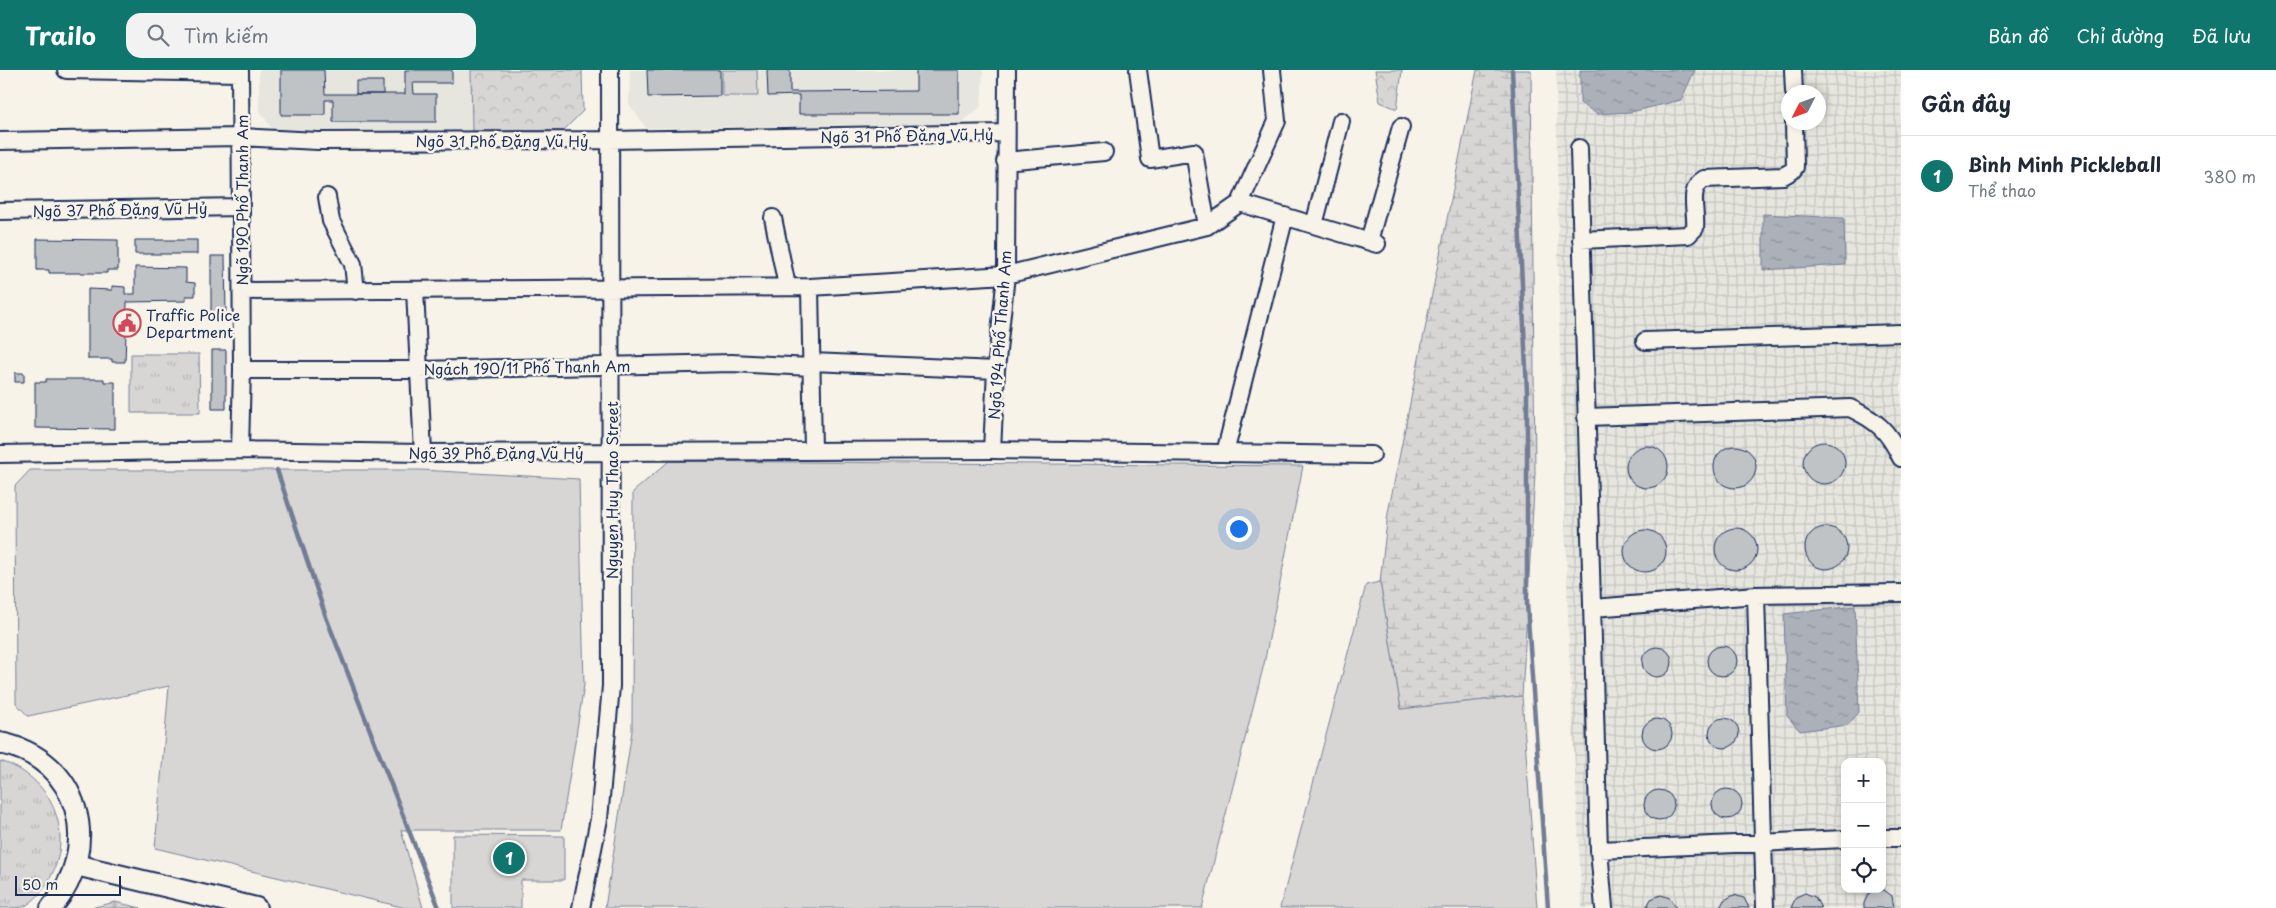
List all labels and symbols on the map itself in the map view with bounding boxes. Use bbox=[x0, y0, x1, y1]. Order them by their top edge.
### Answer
north arrow bbox=[1781, 85, 1826, 130]
street label: Ngõ 190 Phố Thanh Am bbox=[230, 114, 253, 286]
street label: Ngõ 31 Phố Đặng Vũ Hỷ bbox=[820, 122, 994, 148]
street label: Ngõ 31 Phố Đặng Vũ Hỷ bbox=[415, 129, 589, 152]
street label: Ngõ 37 Phố Đặng Vũ Hỷ bbox=[32, 196, 208, 222]
street label: Ngõ 194 Phố Thanh Am bbox=[982, 250, 1016, 420]
place label: Traffic Police Department bbox=[146, 303, 240, 343]
public building icon: Traffic Police Department bbox=[112, 308, 142, 338]
street label: Ngách 190/11 Phố Thanh Am bbox=[423, 354, 631, 380]
street label: Nguyen Huy Thao Street bbox=[600, 401, 623, 579]
street label: Ngõ 39 Phố Đặng Vũ Hỷ bbox=[408, 441, 584, 464]
your location bbox=[1226, 516, 1252, 542]
pin: 1 bbox=[493, 839, 525, 877]
scale bar bbox=[15, 873, 121, 896]

